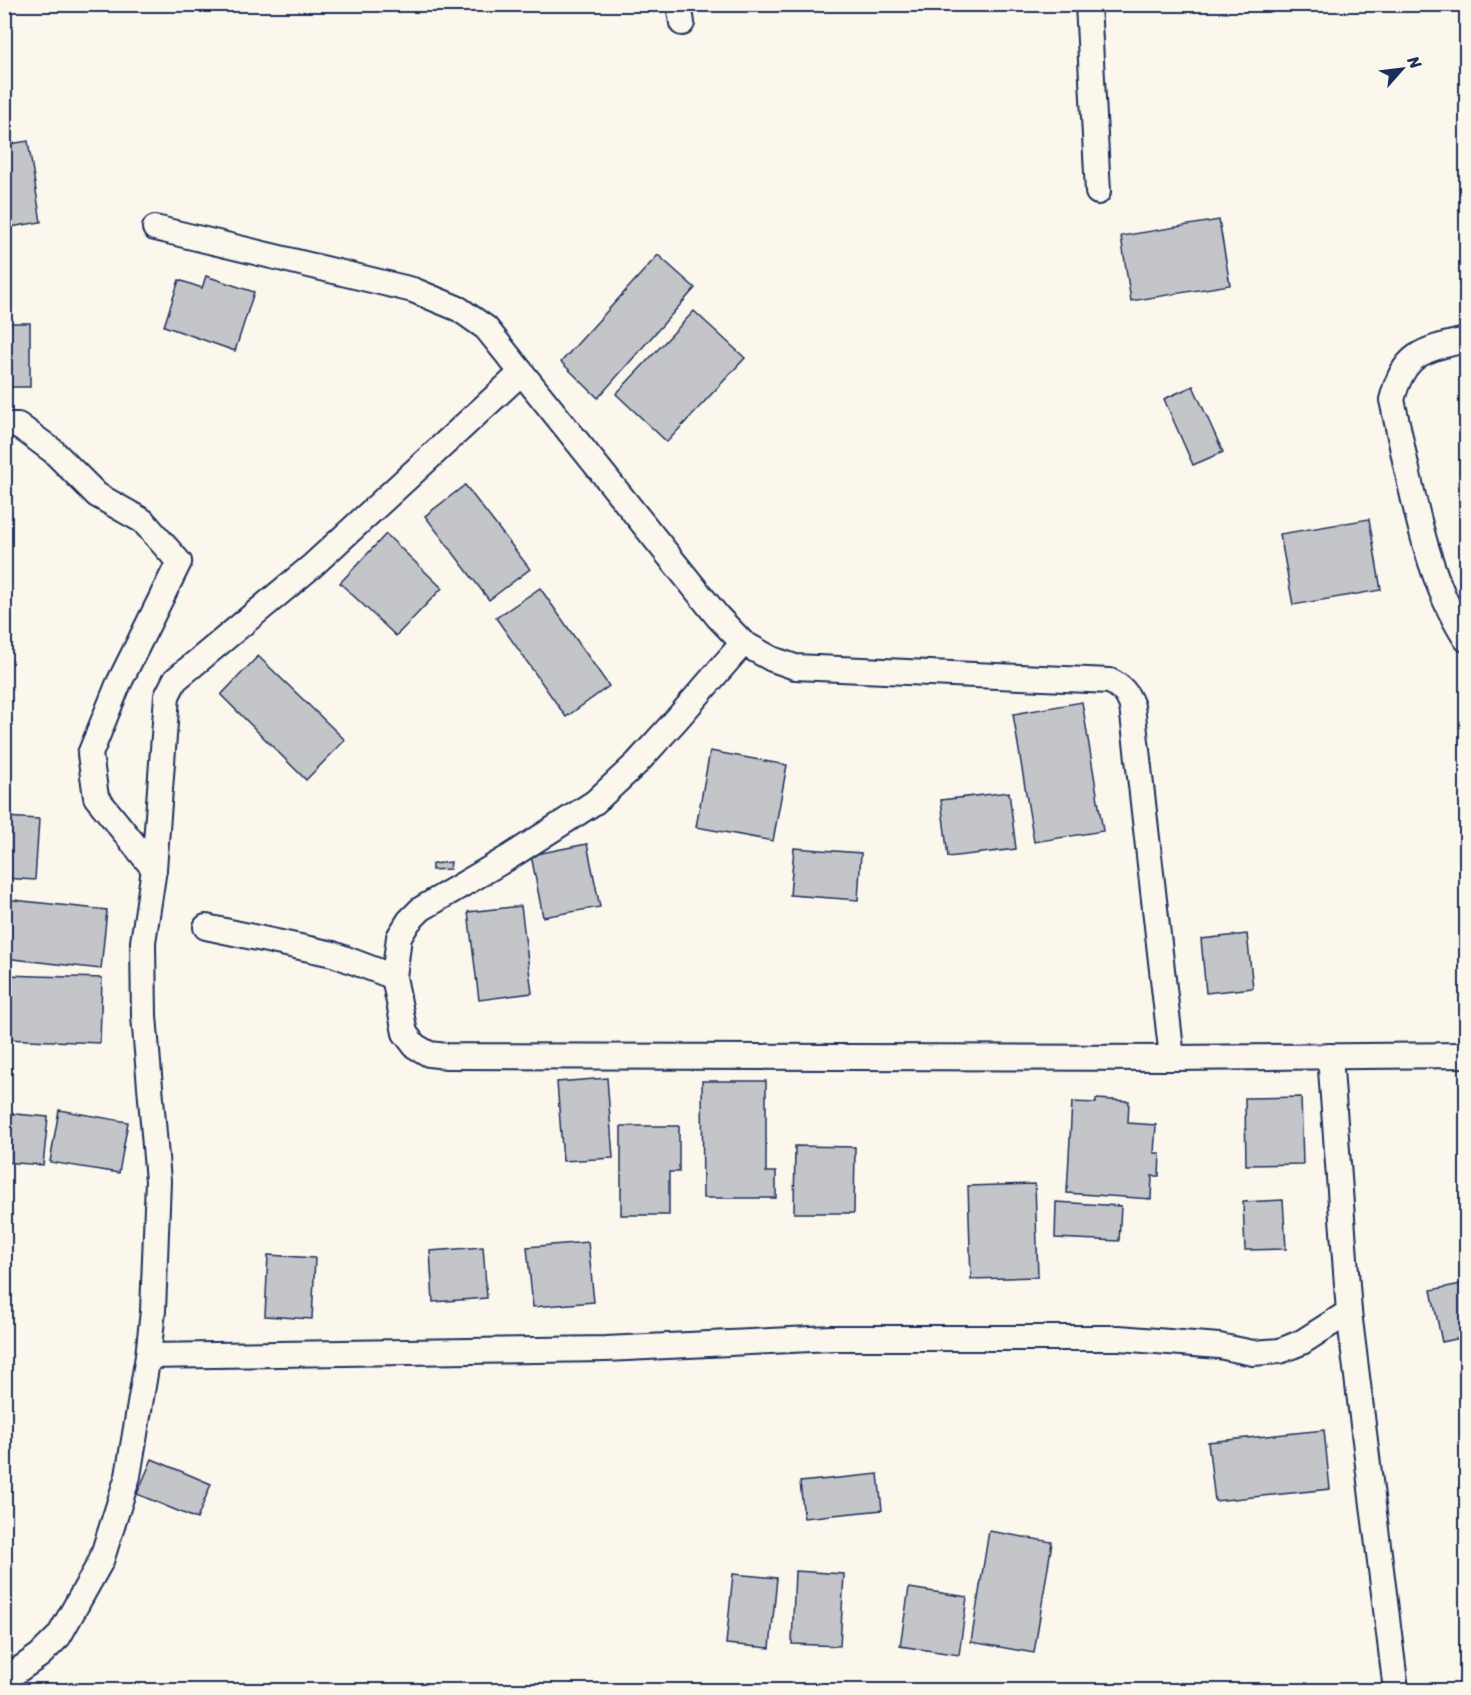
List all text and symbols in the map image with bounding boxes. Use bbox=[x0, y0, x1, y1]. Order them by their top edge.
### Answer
north arrow bbox=[1372, 39, 1432, 99]
text: N bbox=[1399, 50, 1431, 75]

